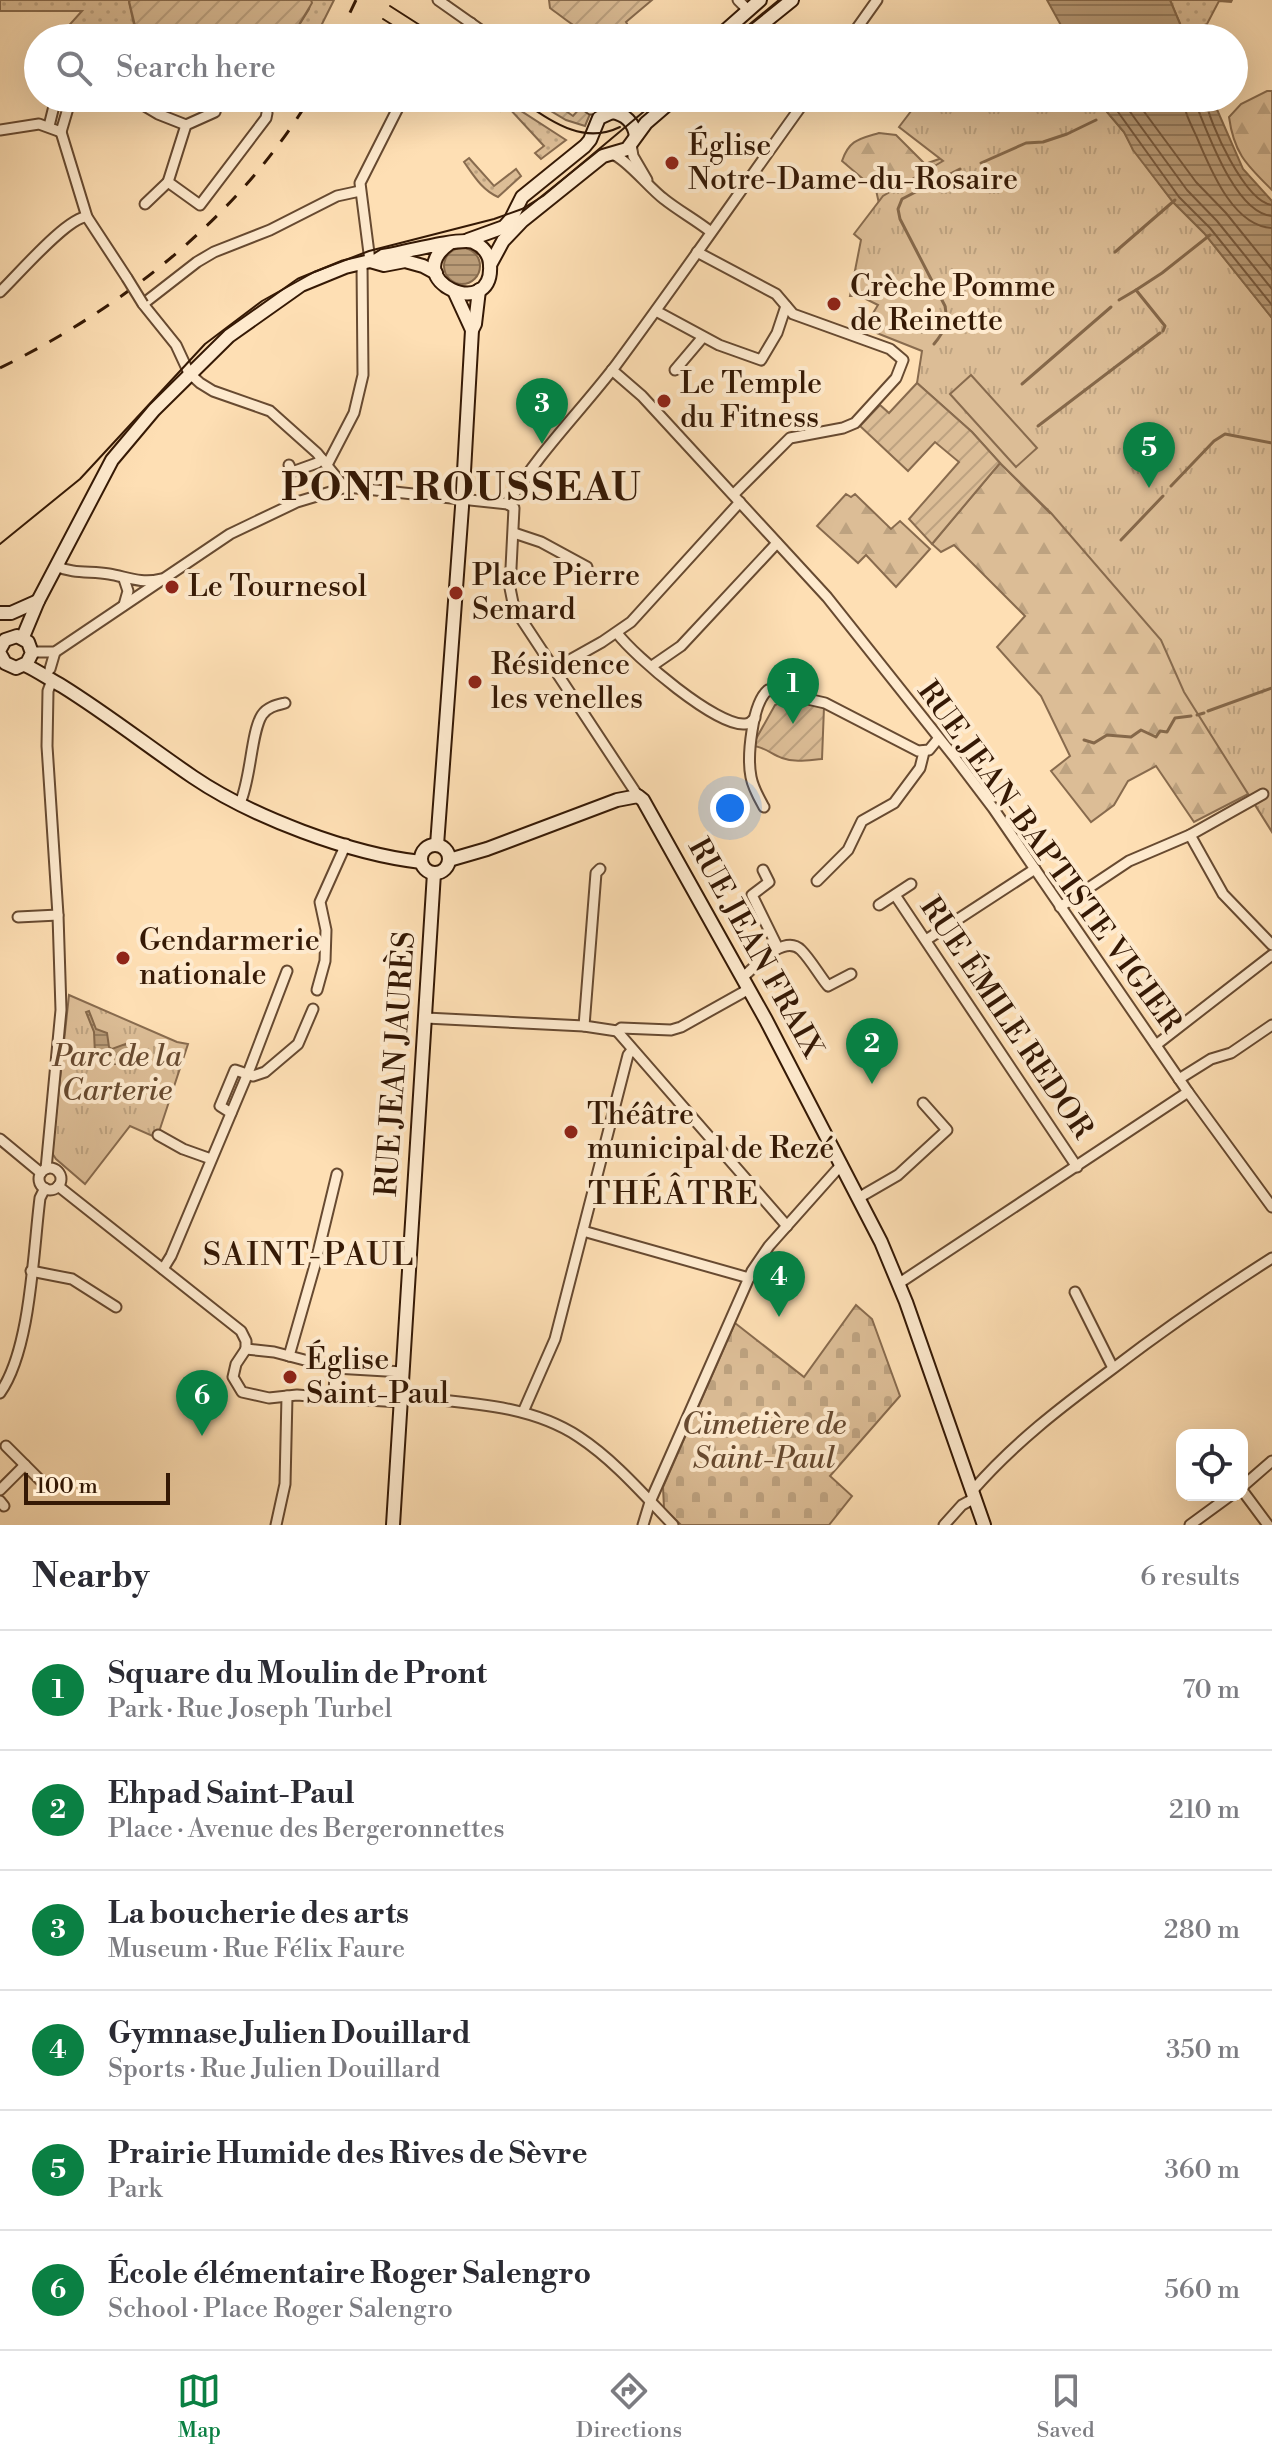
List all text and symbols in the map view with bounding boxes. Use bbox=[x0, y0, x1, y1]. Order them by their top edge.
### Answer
search box bbox=[24, 24, 1248, 112]
icon: search bbox=[52, 46, 96, 90]
text: Search here bbox=[116, 49, 276, 87]
place label: Église Notre-Dame-du-Rosaire bbox=[688, 125, 1018, 199]
marker: Église Notre-Dame-du-Rosaire bbox=[663, 154, 681, 172]
place label: Crèche Pomme de Reinette bbox=[850, 268, 1056, 340]
marker: Crèche Pomme de Reinette bbox=[825, 295, 843, 313]
place label: Le Temple du Fitness bbox=[680, 365, 822, 437]
pin: 3 bbox=[516, 378, 568, 444]
marker: Le Temple du Fitness bbox=[655, 392, 673, 410]
pin: 5 bbox=[1123, 422, 1175, 488]
district label: PONT ROUSSEAU bbox=[281, 465, 643, 512]
place label: Place Pierre Semard bbox=[472, 557, 640, 629]
place label: Le Tournesol bbox=[188, 568, 367, 606]
marker: Le Tournesol bbox=[163, 578, 181, 596]
marker: Place Pierre Semard bbox=[447, 584, 465, 602]
place label: Résidence les venelles bbox=[491, 646, 643, 718]
pin: 1 bbox=[767, 658, 819, 724]
marker: Résidence les venelles bbox=[466, 673, 484, 691]
street label: RUE JEAN-BAPTISTE VIGIER bbox=[909, 674, 1190, 1041]
your location bbox=[710, 788, 750, 828]
street label: RUE JEAN FRAIX bbox=[679, 832, 831, 1065]
street label: RUE ÉMILE REDOR bbox=[911, 889, 1103, 1147]
place label: Gendarmerie nationale bbox=[139, 922, 320, 994]
street label: RUE JEAN JAURÈS bbox=[366, 930, 424, 1198]
marker: Gendarmerie nationale bbox=[114, 949, 132, 967]
pin: 2 bbox=[846, 1018, 898, 1084]
park label: Parc de la Carterie bbox=[51, 1038, 182, 1110]
place label: Théâtre municipal de Rezé bbox=[587, 1096, 834, 1168]
marker: Théâtre municipal de Rezé bbox=[562, 1123, 580, 1141]
district label: THÉÂTRE bbox=[588, 1172, 760, 1214]
district label: SAINT-PAUL bbox=[203, 1235, 415, 1275]
pin: 4 bbox=[753, 1251, 805, 1317]
place label: Église Saint-Paul bbox=[306, 1339, 449, 1413]
marker: Église Saint-Paul bbox=[281, 1368, 299, 1386]
pin: 6 bbox=[176, 1370, 228, 1436]
park label: Cimetière de Saint-Paul bbox=[682, 1406, 846, 1478]
map controls bbox=[1176, 1429, 1248, 1501]
button: locate bbox=[1176, 1429, 1248, 1501]
scale bar bbox=[24, 1469, 170, 1505]
text: 100 m bbox=[36, 1473, 98, 1500]
text: Nearby bbox=[32, 1556, 150, 1598]
text: 6 results bbox=[1140, 1561, 1240, 1593]
text: Square du Moulin de Pront bbox=[108, 1655, 487, 1693]
text: 1 bbox=[52, 1674, 64, 1706]
text: 70 m bbox=[1182, 1674, 1240, 1706]
text: Park · Rue Joseph Turbel bbox=[108, 1693, 392, 1725]
text: Ehpad Saint-Paul bbox=[108, 1775, 354, 1813]
text: 2 bbox=[50, 1794, 66, 1826]
text: 210 m bbox=[1169, 1794, 1240, 1826]
text: Place · Avenue des Bergeronnettes bbox=[108, 1813, 505, 1845]
text: La boucherie des arts bbox=[108, 1895, 409, 1933]
text: 3 bbox=[50, 1914, 66, 1946]
text: 280 m bbox=[1164, 1914, 1240, 1946]
text: Museum · Rue Félix Faure bbox=[108, 1933, 405, 1965]
text: Gymnase Julien Douillard bbox=[108, 2015, 471, 2053]
text: 4 bbox=[49, 2034, 67, 2066]
text: 350 m bbox=[1166, 2034, 1240, 2066]
text: Sports · Rue Julien Douillard bbox=[108, 2053, 440, 2085]
text: Prairie Humide des Rives de Sèvre bbox=[108, 2135, 588, 2173]
text: 5 bbox=[50, 2154, 66, 2186]
text: 360 m bbox=[1165, 2154, 1240, 2186]
text: Park bbox=[108, 2173, 162, 2205]
text: École élémentaire Roger Salengro bbox=[108, 2255, 591, 2293]
text: 6 bbox=[50, 2274, 66, 2306]
text: 560 m bbox=[1165, 2274, 1240, 2306]
text: School · Place Roger Salengro bbox=[108, 2293, 453, 2325]
tab: Map bbox=[177, 2369, 221, 2444]
tab: Directions bbox=[576, 2369, 682, 2444]
tab: Saved bbox=[1037, 2369, 1095, 2444]

